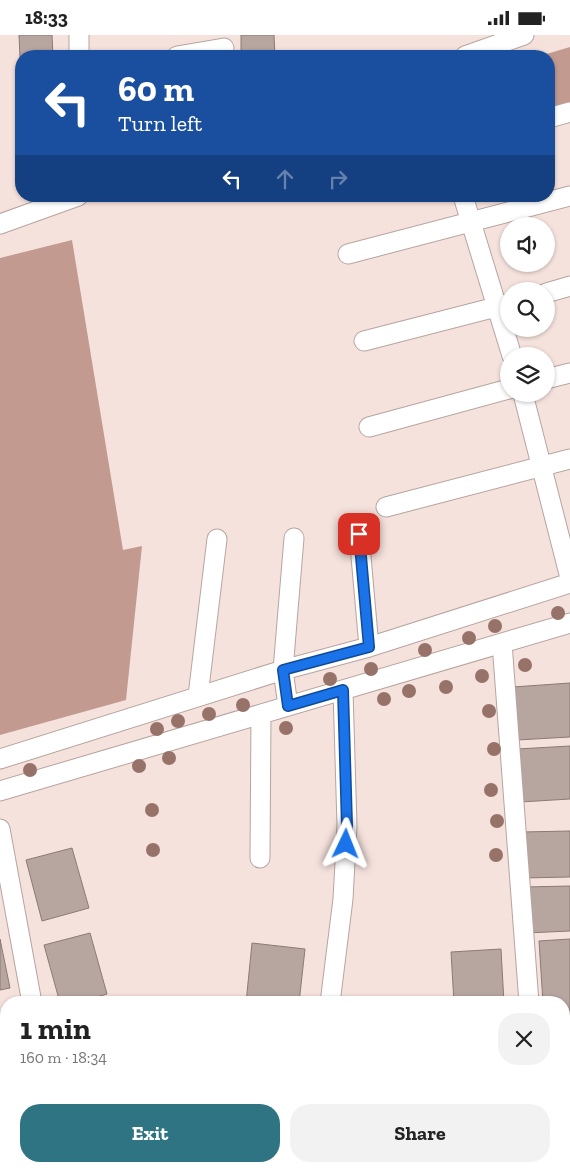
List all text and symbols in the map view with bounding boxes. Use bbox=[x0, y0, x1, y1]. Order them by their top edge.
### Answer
text: 18:33 bbox=[25, 6, 68, 29]
text: 60 m bbox=[118, 68, 194, 110]
icon: left bbox=[35, 70, 100, 135]
text: Turn left bbox=[118, 110, 202, 137]
icon: left bbox=[218, 165, 246, 193]
icon: ahead bbox=[271, 165, 299, 193]
icon: right bbox=[324, 165, 352, 193]
map controls bbox=[500, 217, 555, 402]
button: sound bbox=[500, 217, 555, 272]
button: search bbox=[500, 282, 555, 337]
button: layers bbox=[500, 347, 555, 402]
pin bbox=[338, 513, 380, 555]
icon: arrive bbox=[345, 520, 373, 548]
position arrow bbox=[319, 817, 371, 869]
text: 1 min bbox=[20, 1011, 91, 1047]
button: close bbox=[498, 1013, 550, 1065]
text: 160 m · 18:34 bbox=[20, 1048, 107, 1067]
button: Exit bbox=[20, 1104, 280, 1162]
button: Share bbox=[290, 1104, 550, 1162]

